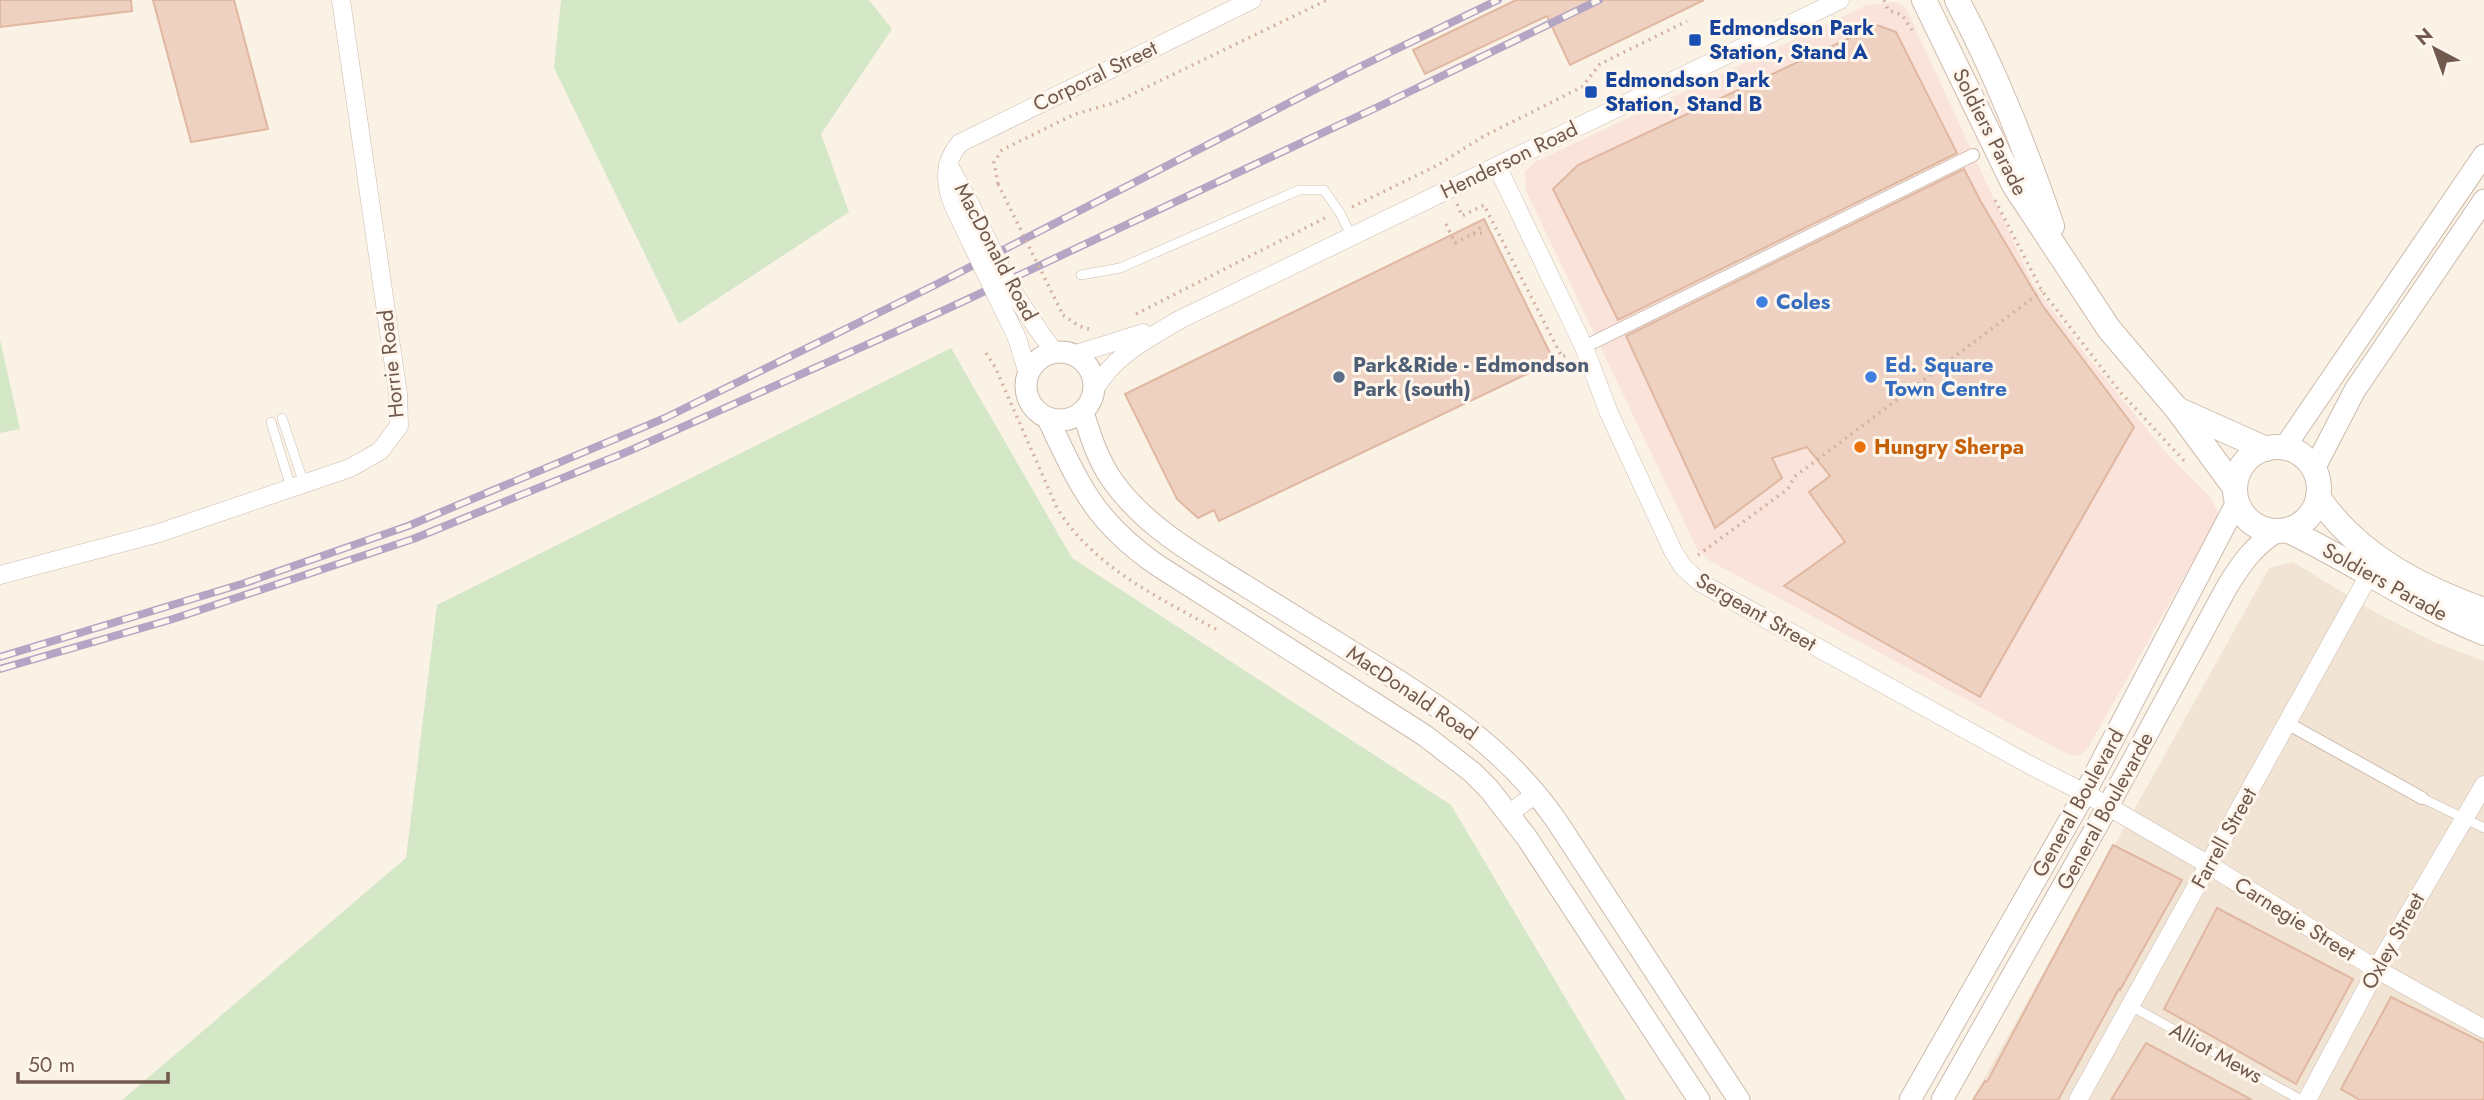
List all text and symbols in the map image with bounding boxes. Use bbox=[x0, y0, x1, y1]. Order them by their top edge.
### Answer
place label: Edmondson Park Station, Stand A bbox=[1709, 13, 1874, 67]
north arrow bbox=[2400, 14, 2470, 84]
text: N bbox=[2410, 21, 2439, 52]
marker: Edmondson Park Station, Stand A bbox=[1687, 32, 1703, 48]
street label: Corporal Street bbox=[1028, 33, 1162, 119]
street label: Soldiers Parade bbox=[1945, 63, 2035, 201]
place label: Edmondson Park Station, Stand B bbox=[1605, 65, 1770, 119]
marker: Edmondson Park Station, Stand B bbox=[1583, 84, 1599, 100]
street label: Henderson Road bbox=[1435, 114, 1583, 206]
street label: MacDonald Road bbox=[947, 178, 1045, 326]
place label: Coles bbox=[1776, 287, 1831, 317]
marker: Coles bbox=[1754, 294, 1770, 310]
street label: Horrie Road bbox=[370, 308, 412, 420]
place label: Park&Ride - Edmondson Park (south) bbox=[1353, 350, 1589, 404]
place label: Ed. Square Town Centre bbox=[1885, 350, 2007, 404]
marker: Park&Ride - Edmondson Park (south) bbox=[1331, 369, 1347, 385]
marker: Ed. Square Town Centre bbox=[1863, 369, 1879, 385]
place label: Hungry Sherpa bbox=[1874, 432, 2024, 462]
marker: Hungry Sherpa bbox=[1852, 439, 1868, 455]
street label: Soldiers Parade bbox=[2317, 535, 2453, 629]
street label: Sergeant Street bbox=[1690, 565, 1822, 659]
street label: MacDonald Road bbox=[1340, 638, 1484, 748]
street label: General Boulevard bbox=[2025, 723, 2131, 883]
street label: General Boulevarde bbox=[2049, 726, 2161, 895]
street label: Farrell Street bbox=[2184, 782, 2264, 894]
street label: Carnegie Street bbox=[2228, 870, 2362, 968]
street label: Oxley Street bbox=[2354, 887, 2432, 995]
street label: Alliot Mews bbox=[2164, 1015, 2268, 1091]
scale bar bbox=[18, 1040, 168, 1084]
text: 50 m bbox=[28, 1050, 75, 1080]

